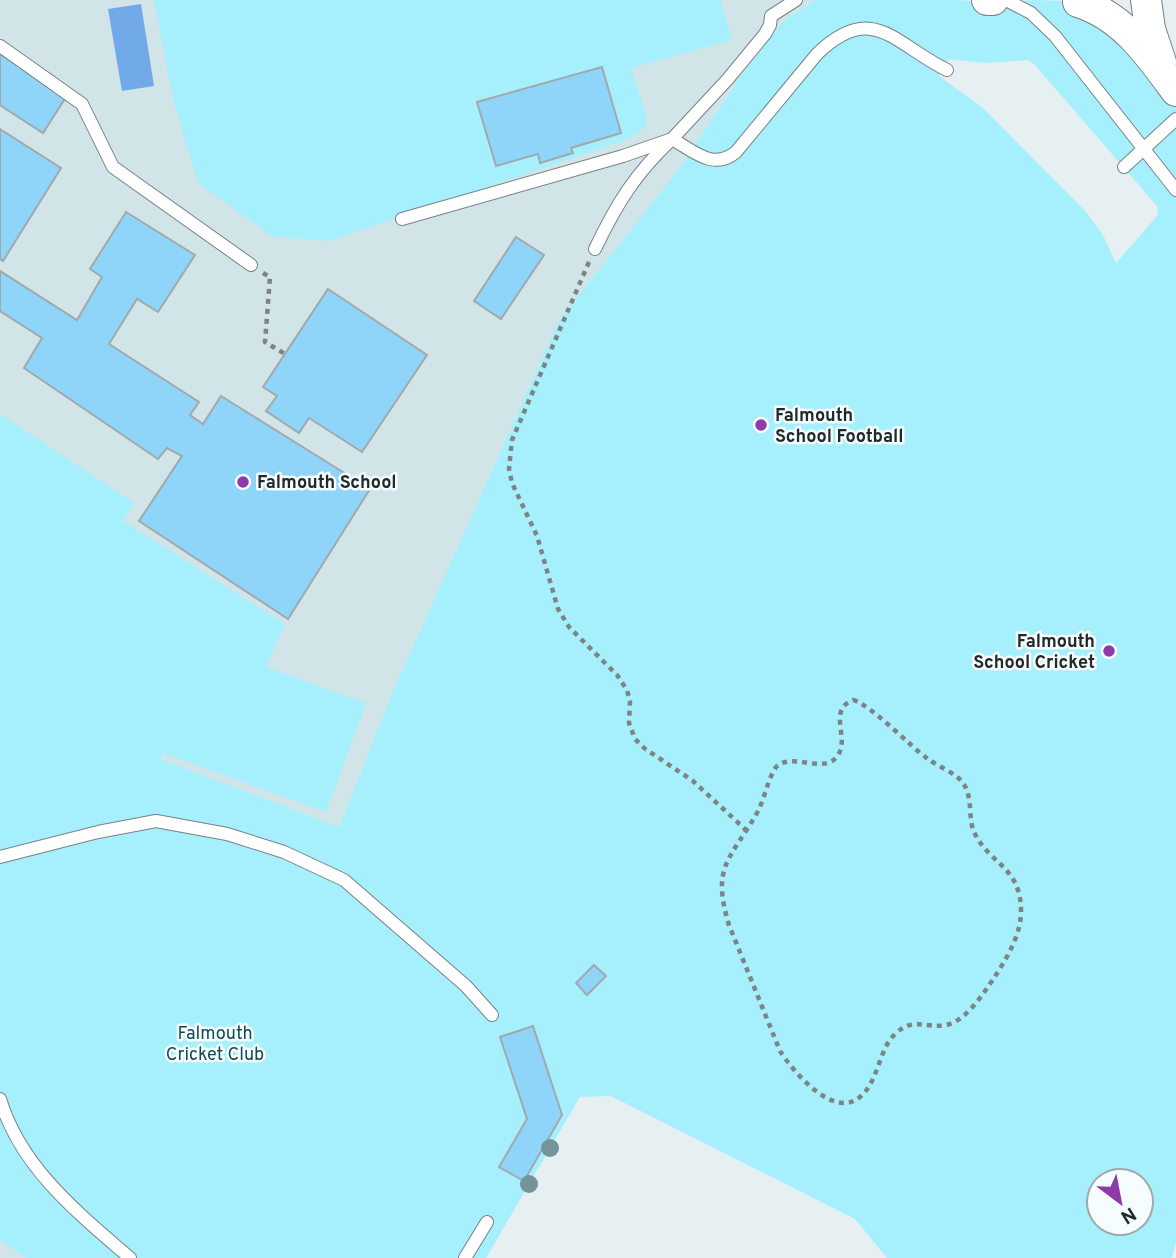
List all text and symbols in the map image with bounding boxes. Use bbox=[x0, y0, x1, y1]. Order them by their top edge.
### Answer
place label: Falmouth School Football bbox=[775, 405, 903, 449]
marker: Falmouth School Football bbox=[753, 417, 769, 433]
place label: Falmouth School bbox=[257, 472, 397, 495]
marker: Falmouth School bbox=[235, 474, 251, 490]
place label: Falmouth School Cricket bbox=[973, 631, 1095, 675]
marker: Falmouth School Cricket bbox=[1101, 643, 1117, 659]
park label: Falmouth Cricket Club bbox=[166, 1023, 264, 1067]
north arrow bbox=[1085, 1167, 1155, 1237]
text: N bbox=[1116, 1201, 1140, 1229]

